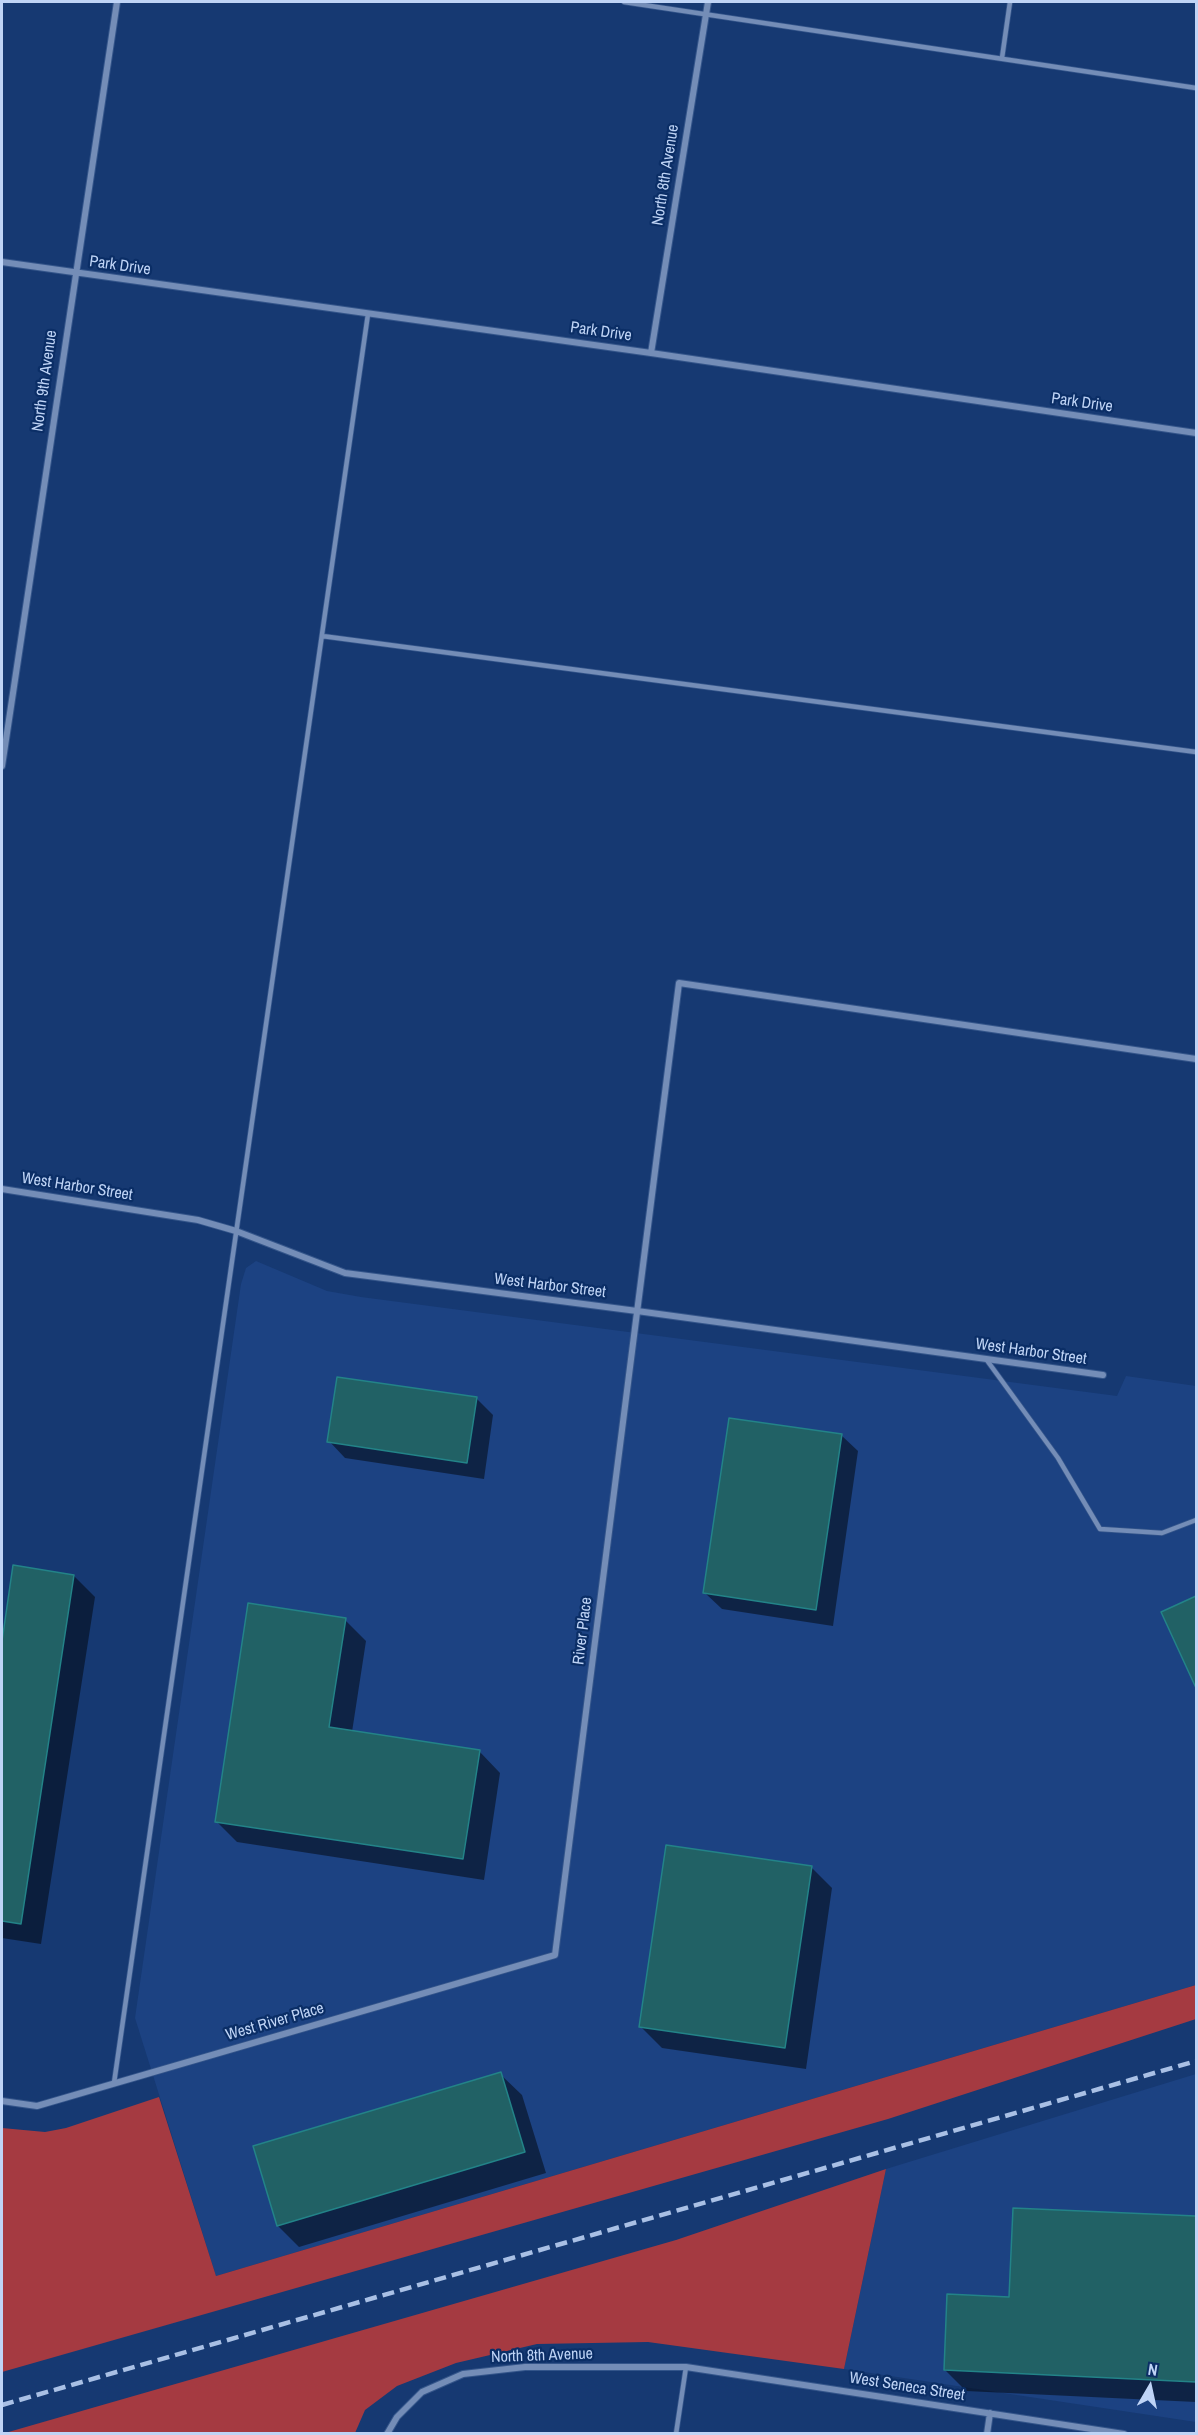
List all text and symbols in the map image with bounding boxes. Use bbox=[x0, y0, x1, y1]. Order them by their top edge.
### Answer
street label: North 8th Avenue bbox=[649, 123, 683, 227]
street label: Park Drive bbox=[88, 252, 152, 280]
street label: Park Drive bbox=[569, 318, 633, 346]
street label: North 9th Avenue bbox=[28, 329, 62, 433]
street label: Park Drive bbox=[1050, 389, 1114, 417]
street label: West Harbor Street bbox=[20, 1169, 134, 1205]
street label: West Harbor Street bbox=[493, 1270, 607, 1302]
street label: West Harbor Street bbox=[974, 1335, 1088, 1369]
street label: River Place bbox=[569, 1596, 597, 1666]
street label: West River Place bbox=[224, 1999, 326, 2045]
street label: North 8th Avenue bbox=[491, 2345, 593, 2367]
north arrow bbox=[1120, 2357, 1180, 2417]
text: N bbox=[1146, 2358, 1159, 2381]
street label: West Seneca Street bbox=[848, 2368, 966, 2406]

